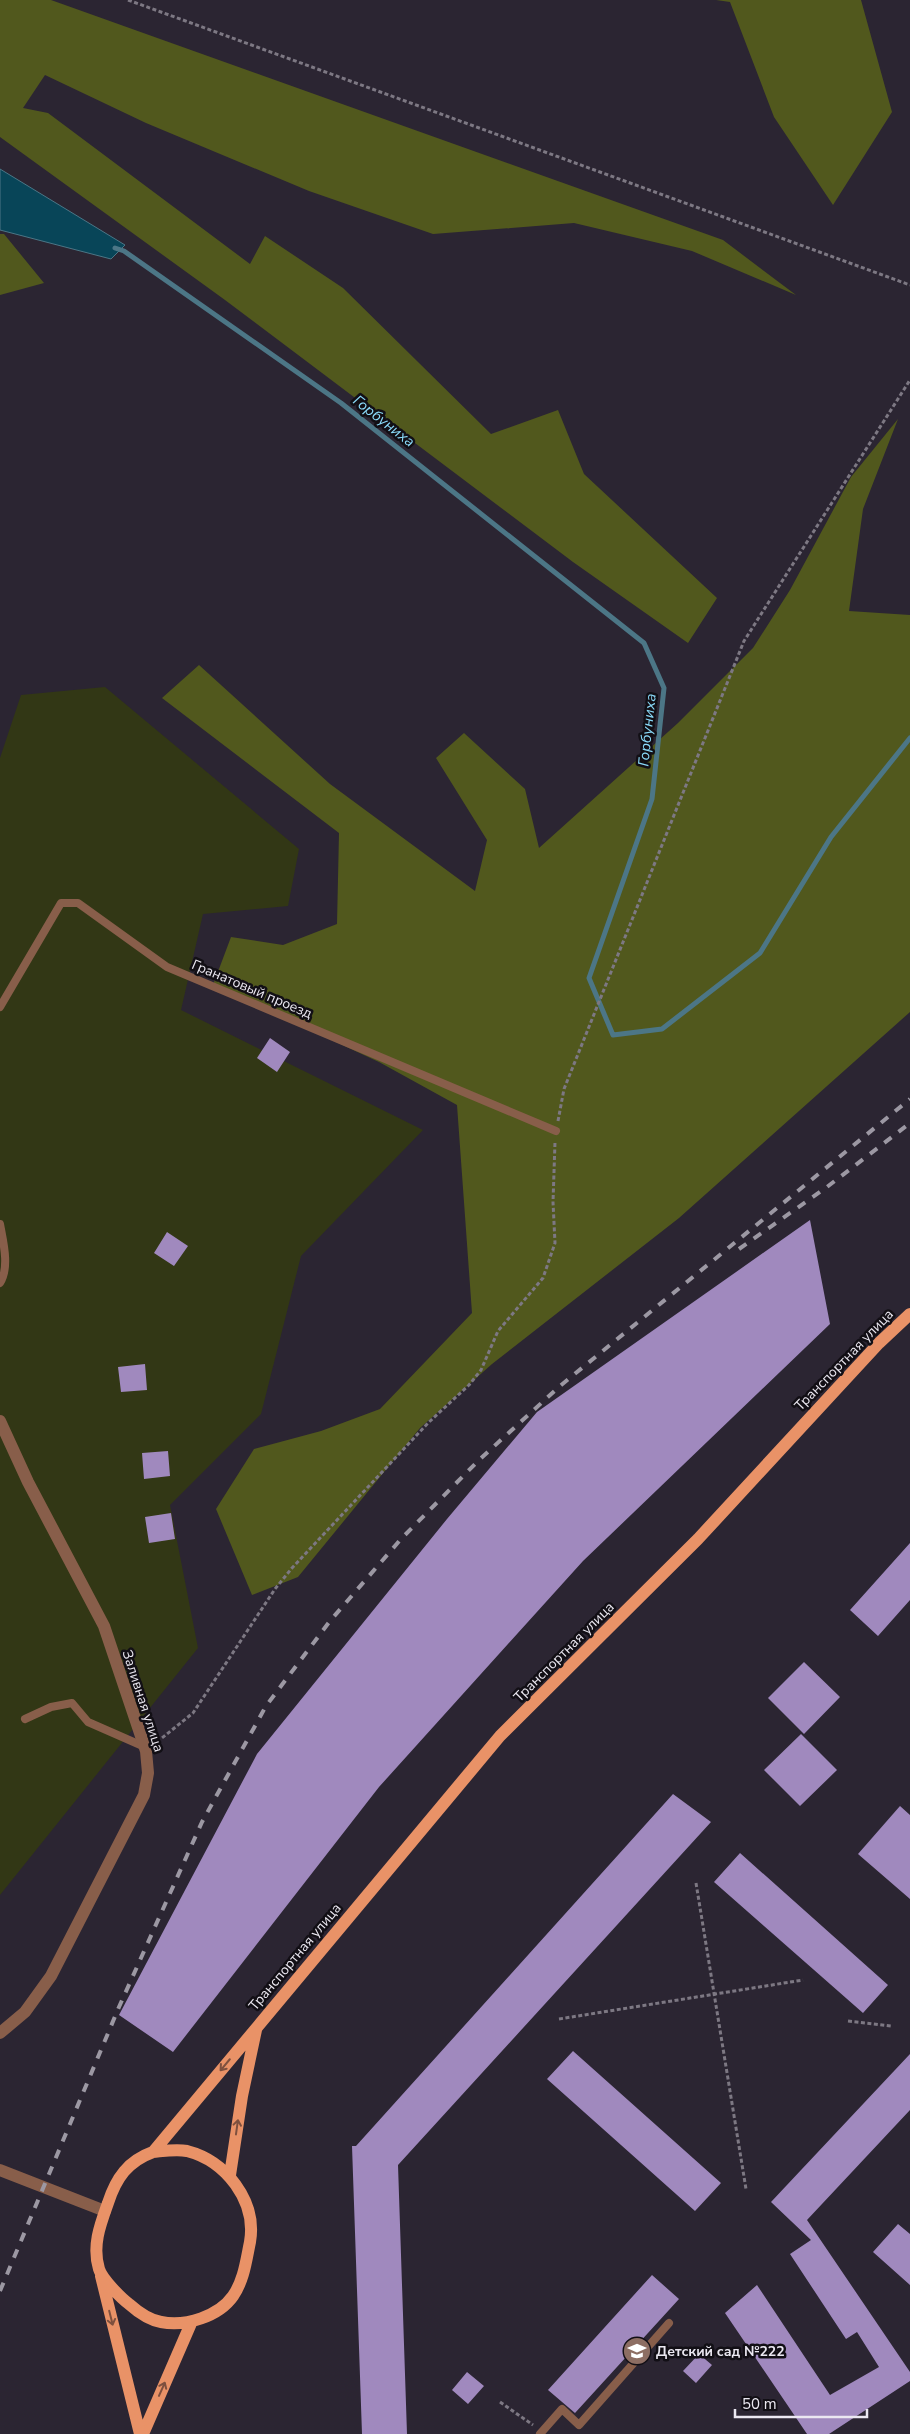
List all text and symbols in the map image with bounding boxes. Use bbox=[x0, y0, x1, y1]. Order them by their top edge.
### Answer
water label: Горбуниха bbox=[349, 390, 419, 452]
water label: Горбуниха bbox=[633, 692, 661, 768]
street label: Гранатовый проезд bbox=[189, 955, 315, 1023]
street label: Транспортная улица bbox=[790, 1305, 898, 1415]
street label: Транспортная улица bbox=[510, 1598, 618, 1706]
street label: Заливная улица bbox=[118, 1647, 168, 1755]
street label: Транспортная улица bbox=[244, 1899, 346, 2015]
one-way arrow bbox=[220, 2058, 231, 2071]
one-way arrow bbox=[233, 2119, 243, 2135]
one-way arrow bbox=[107, 2310, 116, 2326]
school or university icon: Детский сад №222 bbox=[622, 2336, 652, 2366]
place label: Детский сад №222 bbox=[656, 2342, 785, 2361]
one-way arrow bbox=[158, 2382, 168, 2397]
scale bar bbox=[735, 2386, 868, 2418]
text: 50 m bbox=[742, 2394, 777, 2414]

